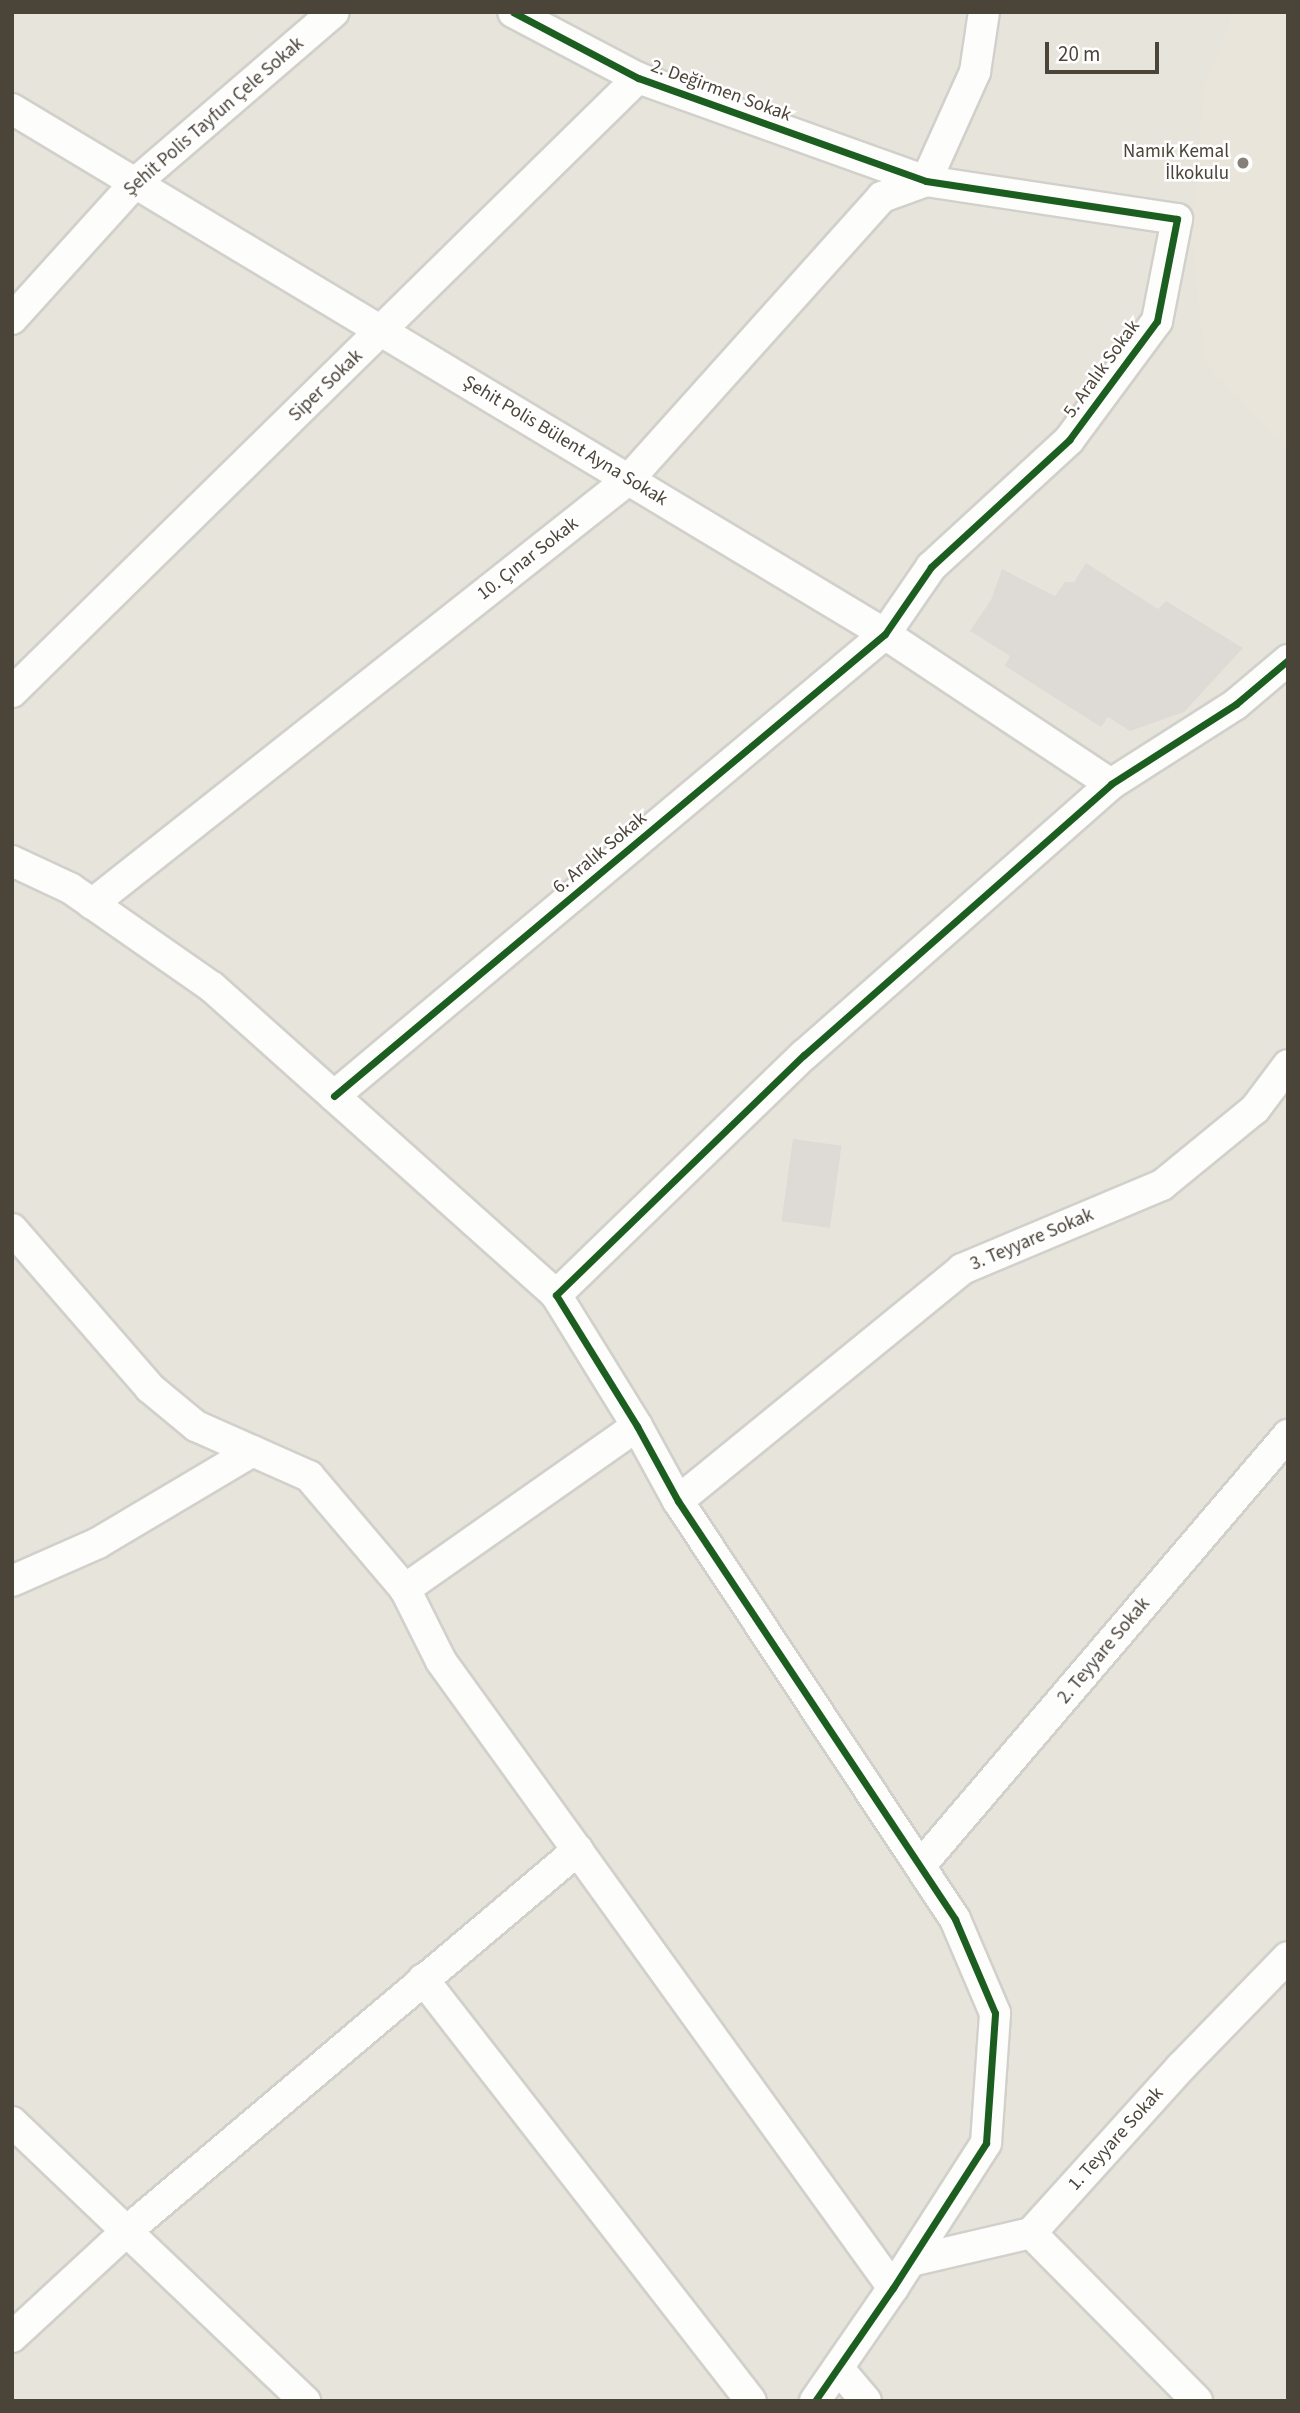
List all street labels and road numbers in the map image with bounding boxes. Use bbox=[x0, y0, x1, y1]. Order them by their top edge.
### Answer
street label: Şehit Polis Tayfun Çele Sokak bbox=[119, 33, 309, 201]
street label: 2. Değirmen Sokak bbox=[648, 55, 794, 127]
street label: 5. Aralık Sokak bbox=[1059, 316, 1145, 422]
street label: Siper Sokak bbox=[284, 345, 368, 427]
street label: Şehit Polis Bülent Ayna Sokak bbox=[459, 371, 671, 511]
street label: 10. Çınar Sokak bbox=[473, 512, 583, 606]
street label: 6. Aralık Sokak bbox=[548, 807, 652, 899]
street label: 3. Teyyare Sokak bbox=[967, 1204, 1097, 1276]
street label: 2. Teyyare Sokak bbox=[1053, 1593, 1155, 1709]
street label: 1. Teyyare Sokak bbox=[1063, 2082, 1169, 2196]

